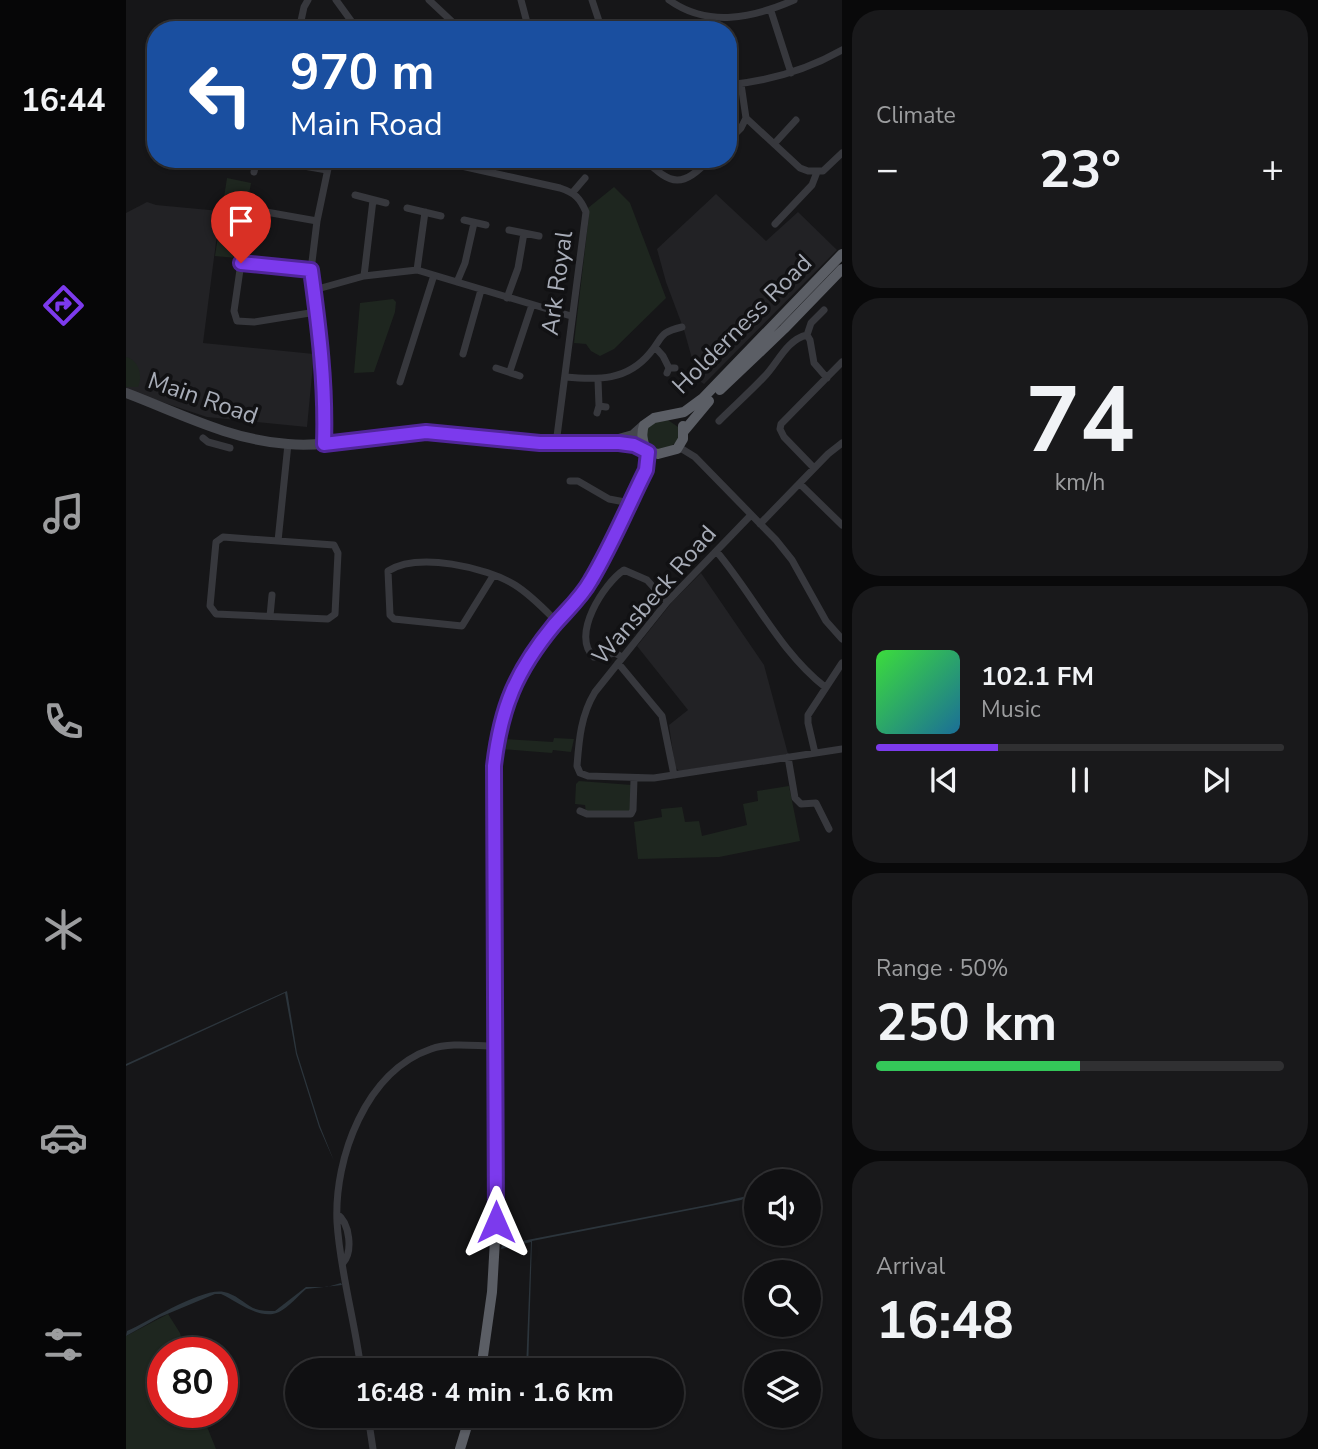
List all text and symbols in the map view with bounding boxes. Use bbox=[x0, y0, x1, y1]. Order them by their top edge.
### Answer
text: 970 m bbox=[290, 39, 434, 106]
icon: left bbox=[175, 49, 266, 140]
text: 16:44 bbox=[21, 79, 105, 122]
text: Climate bbox=[876, 100, 956, 131]
text: Main Road bbox=[290, 103, 443, 146]
text: 23° bbox=[1039, 134, 1121, 205]
text: − bbox=[876, 144, 899, 195]
text: + bbox=[1261, 144, 1284, 195]
pin bbox=[211, 191, 271, 263]
icon: arrive bbox=[222, 202, 260, 240]
street label: Ark Royal bbox=[534, 229, 580, 337]
street label: Holderness Road bbox=[665, 247, 819, 401]
icon: directions bbox=[39, 281, 88, 330]
text: 74 bbox=[1025, 359, 1135, 483]
street label: Main Road bbox=[144, 364, 262, 432]
text: km/h bbox=[1055, 467, 1105, 498]
icon: music bbox=[39, 489, 88, 538]
street label: Wansbeck Road bbox=[585, 519, 723, 671]
text: 102.1 FM bbox=[981, 659, 1094, 694]
text: Music bbox=[981, 694, 1041, 725]
icon: phone bbox=[39, 697, 88, 746]
icon: previous bbox=[925, 761, 963, 799]
icon: pause bbox=[1061, 761, 1099, 799]
icon: next bbox=[1197, 761, 1235, 799]
icon: climate bbox=[39, 905, 88, 954]
text: Range · 50% bbox=[876, 953, 1008, 984]
text: 250 km bbox=[876, 987, 1057, 1058]
icon: car bbox=[39, 1113, 88, 1162]
map controls bbox=[744, 1169, 821, 1428]
button: sound bbox=[744, 1169, 821, 1246]
position arrow bbox=[459, 1185, 533, 1259]
text: Arrival bbox=[876, 1251, 945, 1282]
button: search bbox=[744, 1260, 821, 1337]
text: 16:48 bbox=[876, 1285, 1014, 1356]
icon: filters bbox=[39, 1320, 88, 1369]
speed limit sign: 80 bbox=[147, 1337, 238, 1428]
button: layers bbox=[744, 1351, 821, 1428]
text: 16:48 · 4 min · 1.6 km bbox=[355, 1375, 614, 1410]

